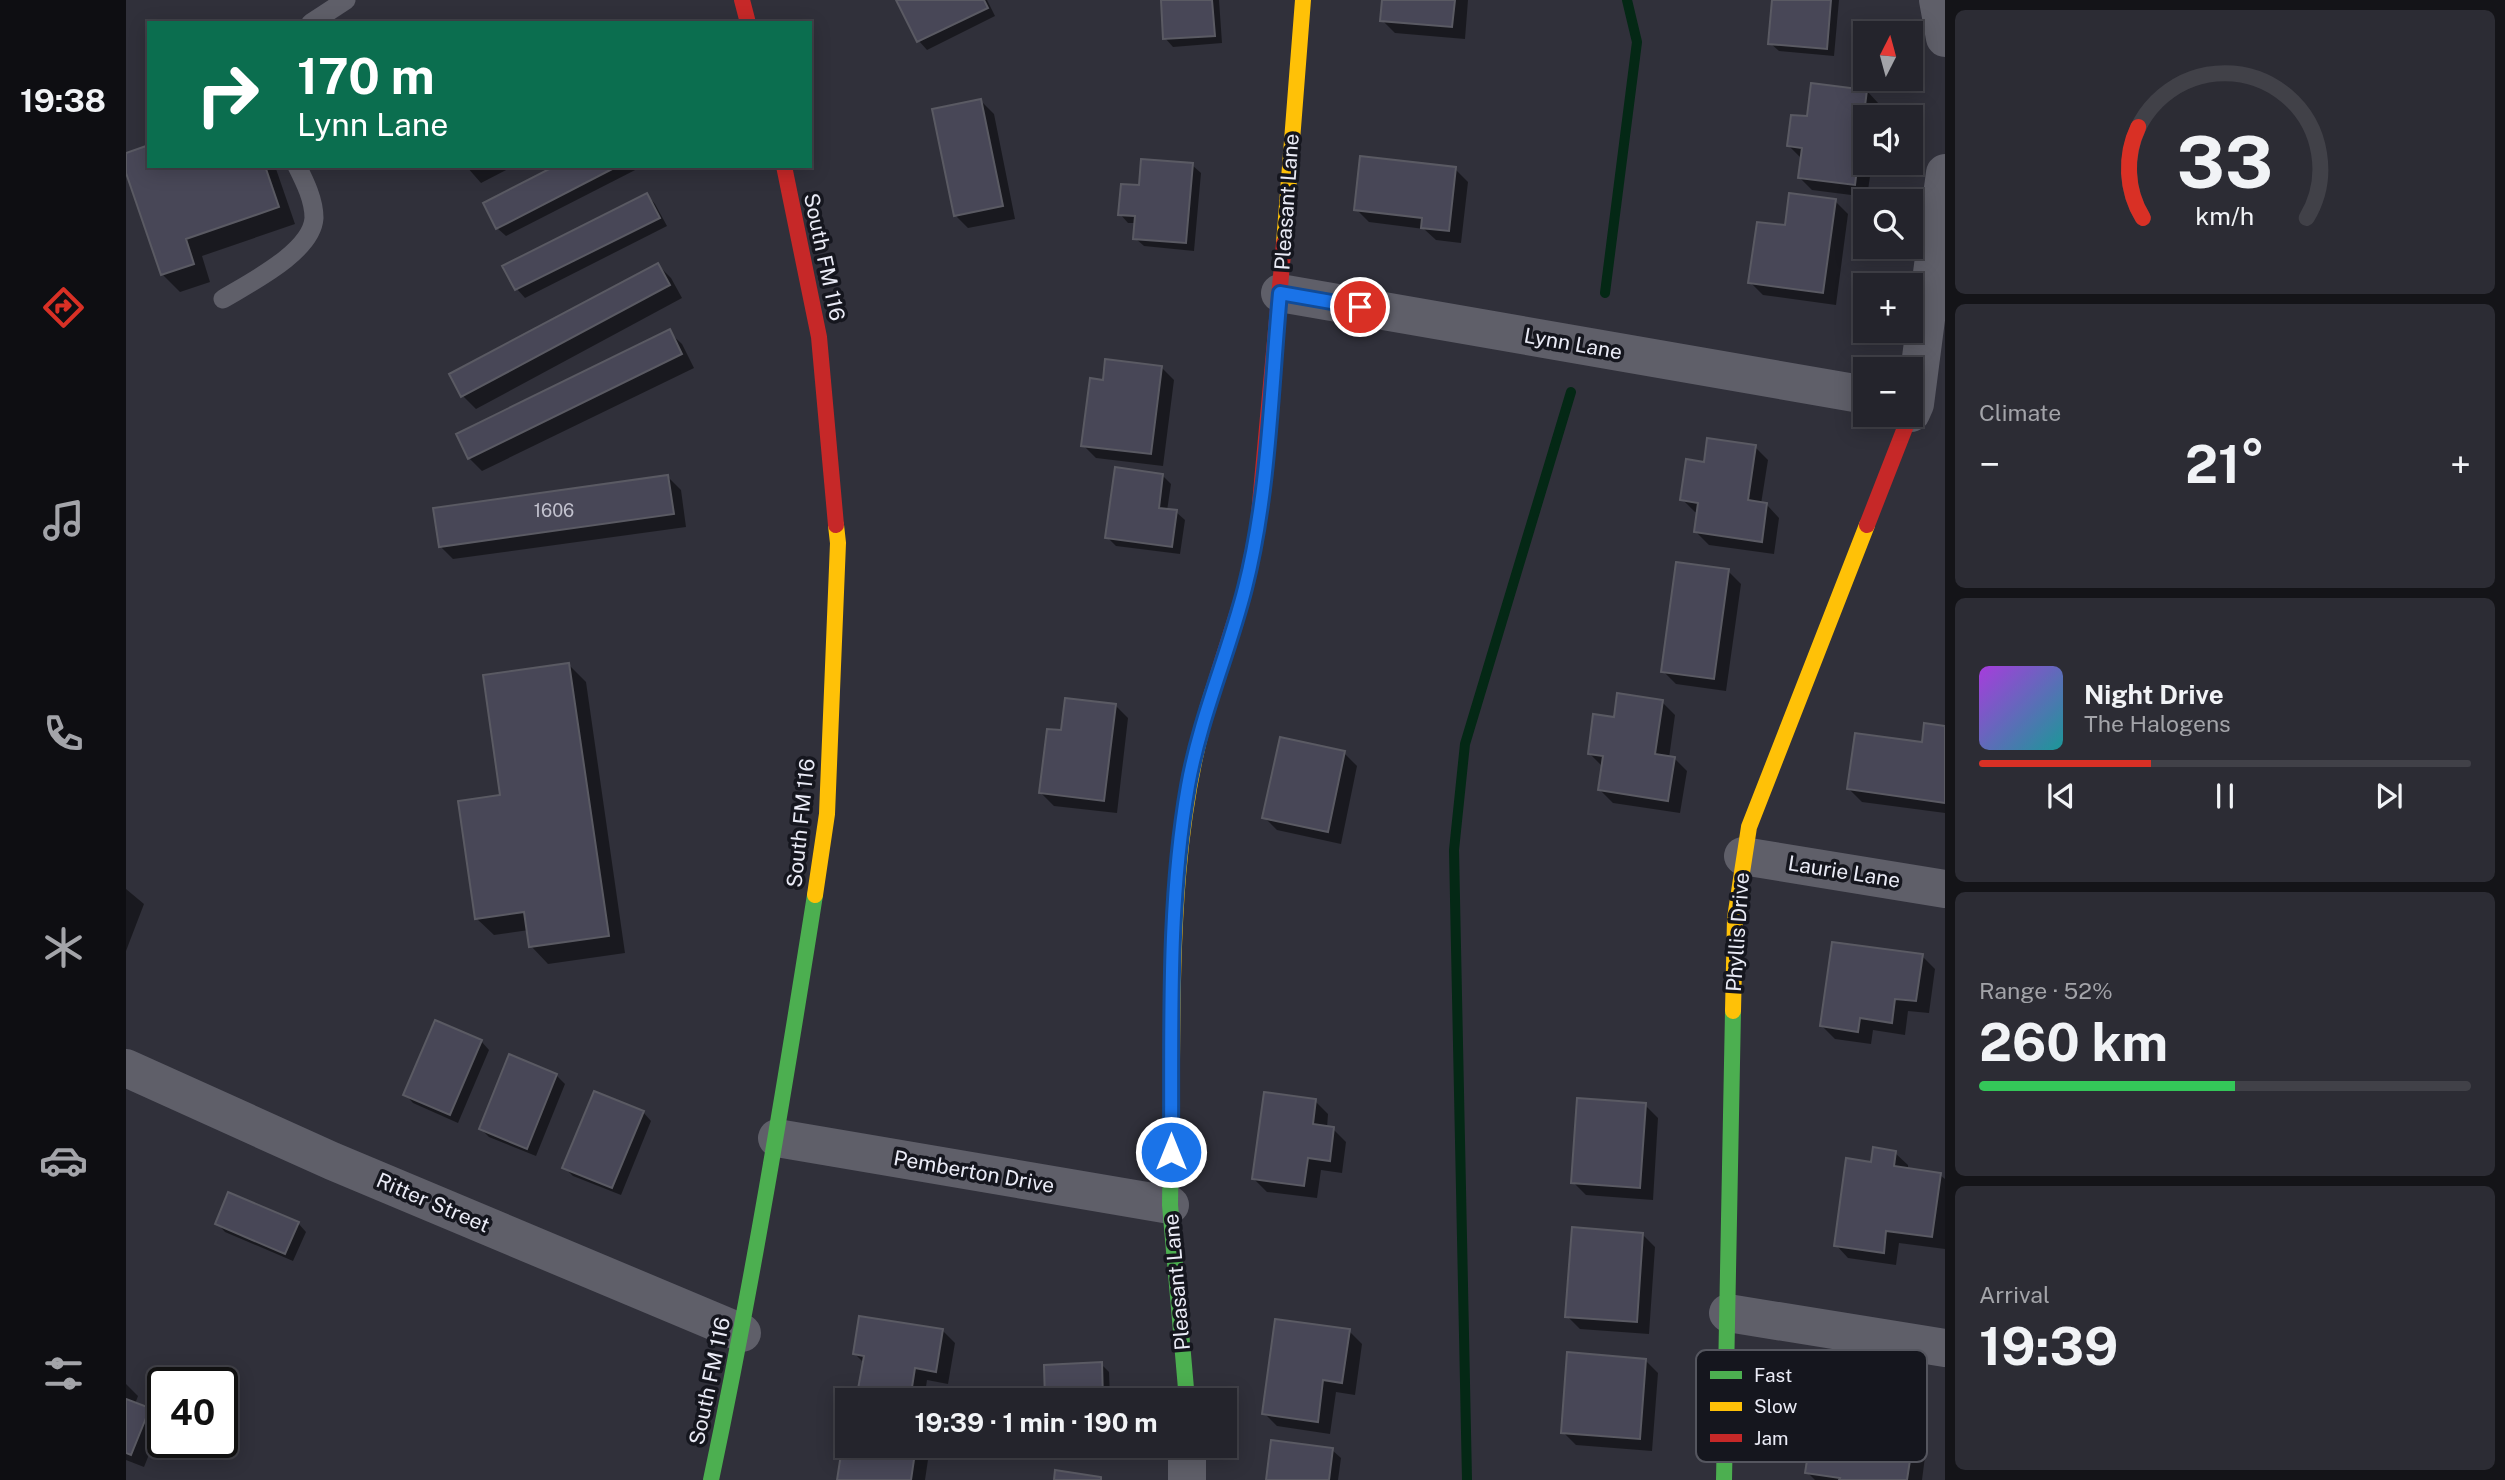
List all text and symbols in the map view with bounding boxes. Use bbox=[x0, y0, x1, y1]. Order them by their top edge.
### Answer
north arrow bbox=[1853, 21, 1923, 91]
map controls bbox=[1853, 21, 1923, 427]
text: 170 m bbox=[297, 47, 435, 105]
icon: right bbox=[182, 49, 273, 140]
text: 19:38 bbox=[20, 82, 106, 119]
button: sound bbox=[1853, 105, 1923, 175]
text: Lynn Lane bbox=[297, 106, 448, 143]
text: 33 bbox=[2177, 119, 2273, 204]
street label: Pleasant Lane bbox=[1269, 133, 1304, 271]
button: search bbox=[1853, 189, 1923, 259]
street label: South FM 116 bbox=[799, 191, 850, 323]
text: km/h bbox=[2196, 201, 2254, 231]
button: + bbox=[1853, 273, 1923, 343]
pin bbox=[1330, 277, 1390, 337]
icon: directions bbox=[39, 283, 88, 332]
icon: arrive bbox=[1341, 288, 1379, 326]
street label: Lynn Lane bbox=[1522, 323, 1624, 364]
button: − bbox=[1853, 357, 1923, 427]
text: Climate bbox=[1979, 399, 2061, 426]
text: 21° bbox=[2185, 434, 2265, 495]
text: − bbox=[1979, 442, 2000, 487]
text: + bbox=[2450, 442, 2471, 487]
icon: music bbox=[39, 496, 88, 545]
house number: 1606 bbox=[534, 500, 574, 521]
text: Night Drive bbox=[2084, 679, 2224, 710]
icon: phone bbox=[39, 709, 88, 758]
text: The Halogens bbox=[2084, 710, 2231, 737]
street label: South FM 116 bbox=[781, 757, 820, 889]
icon: previous bbox=[2042, 777, 2080, 815]
icon: pause bbox=[2206, 777, 2244, 815]
icon: next bbox=[2370, 777, 2408, 815]
street label: Laurie Lane bbox=[1786, 850, 1902, 893]
street label: Phyllis Drive bbox=[1721, 871, 1754, 993]
icon: climate bbox=[39, 923, 88, 972]
text: Range · 52% bbox=[1979, 977, 2113, 1004]
text: 260 km bbox=[1979, 1012, 2168, 1073]
position arrow bbox=[1134, 1115, 1208, 1189]
icon: car bbox=[39, 1136, 88, 1185]
street label: Pemberton Drive bbox=[892, 1145, 1056, 1198]
street label: Ritter Street bbox=[373, 1167, 494, 1238]
street label: Pleasant Lane bbox=[1158, 1213, 1195, 1351]
text: Arrival bbox=[1979, 1281, 2050, 1308]
street label: South FM 116 bbox=[684, 1315, 735, 1447]
text: 19:39 bbox=[1979, 1316, 2118, 1377]
icon: filters bbox=[39, 1349, 88, 1398]
legend bbox=[1696, 1350, 1927, 1462]
text: Fast bbox=[1754, 1364, 1792, 1386]
speed limit sign: 40 bbox=[147, 1367, 238, 1458]
text: Slow bbox=[1754, 1395, 1798, 1417]
text: 19:39 · 1 min · 190 m bbox=[914, 1407, 1158, 1438]
text: Jam bbox=[1754, 1427, 1788, 1449]

